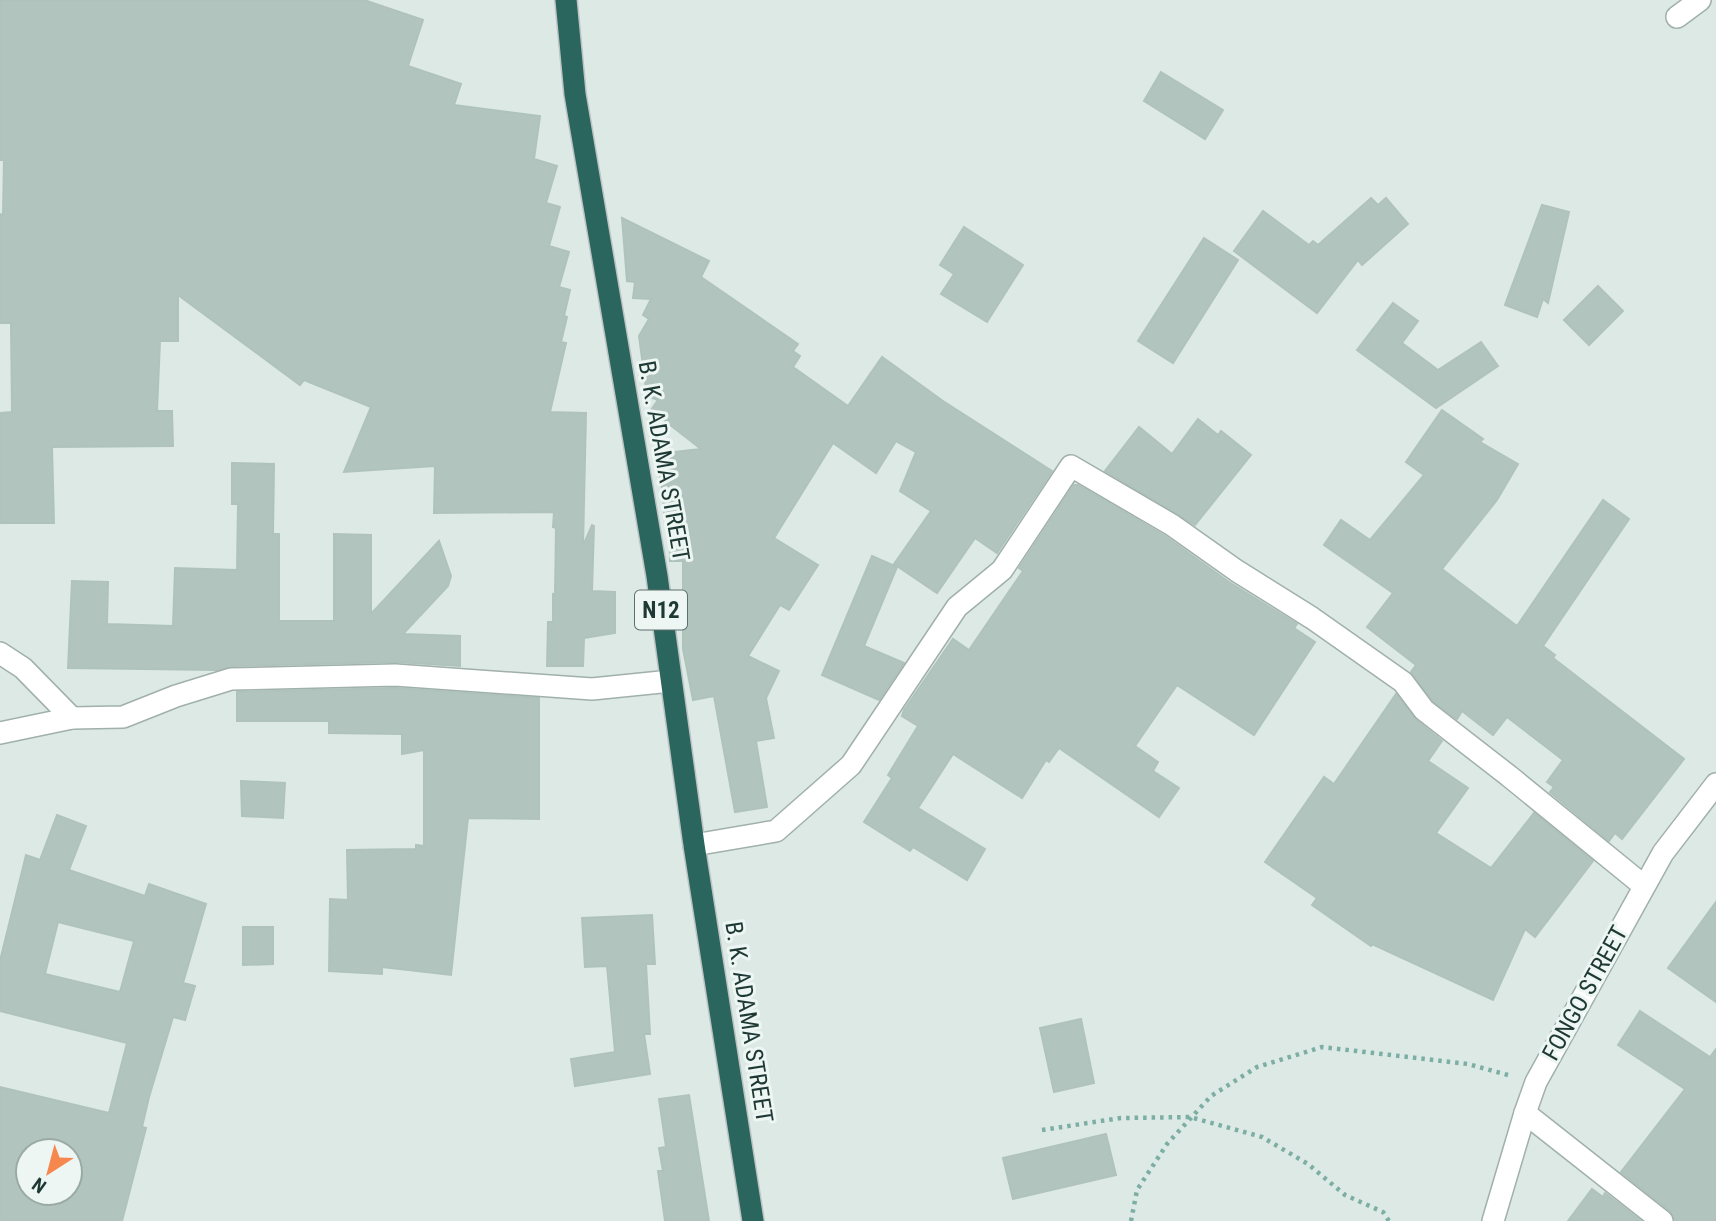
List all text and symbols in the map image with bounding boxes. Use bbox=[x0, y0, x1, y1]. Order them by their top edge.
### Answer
street label: B. K. ADAMA STREET bbox=[633, 359, 695, 563]
road number: N12 bbox=[635, 590, 687, 630]
street label: B. K. ADAMA STREET bbox=[719, 920, 779, 1124]
street label: FONGO STREET bbox=[1537, 921, 1633, 1065]
north arrow bbox=[14, 1137, 84, 1207]
text: N bbox=[28, 1173, 51, 1198]

